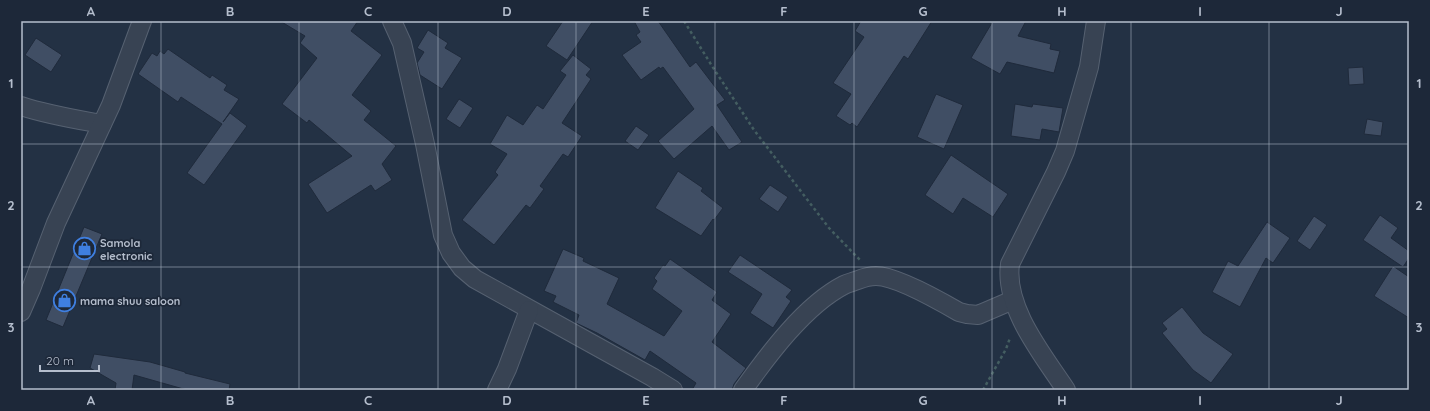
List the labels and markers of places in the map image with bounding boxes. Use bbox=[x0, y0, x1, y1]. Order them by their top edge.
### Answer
shop icon: Samola electronic bbox=[71, 236, 97, 262]
place label: Samola electronic bbox=[100, 236, 153, 263]
shop icon: mama shuu saloon bbox=[51, 288, 77, 314]
place label: mama shuu saloon bbox=[80, 294, 180, 308]

